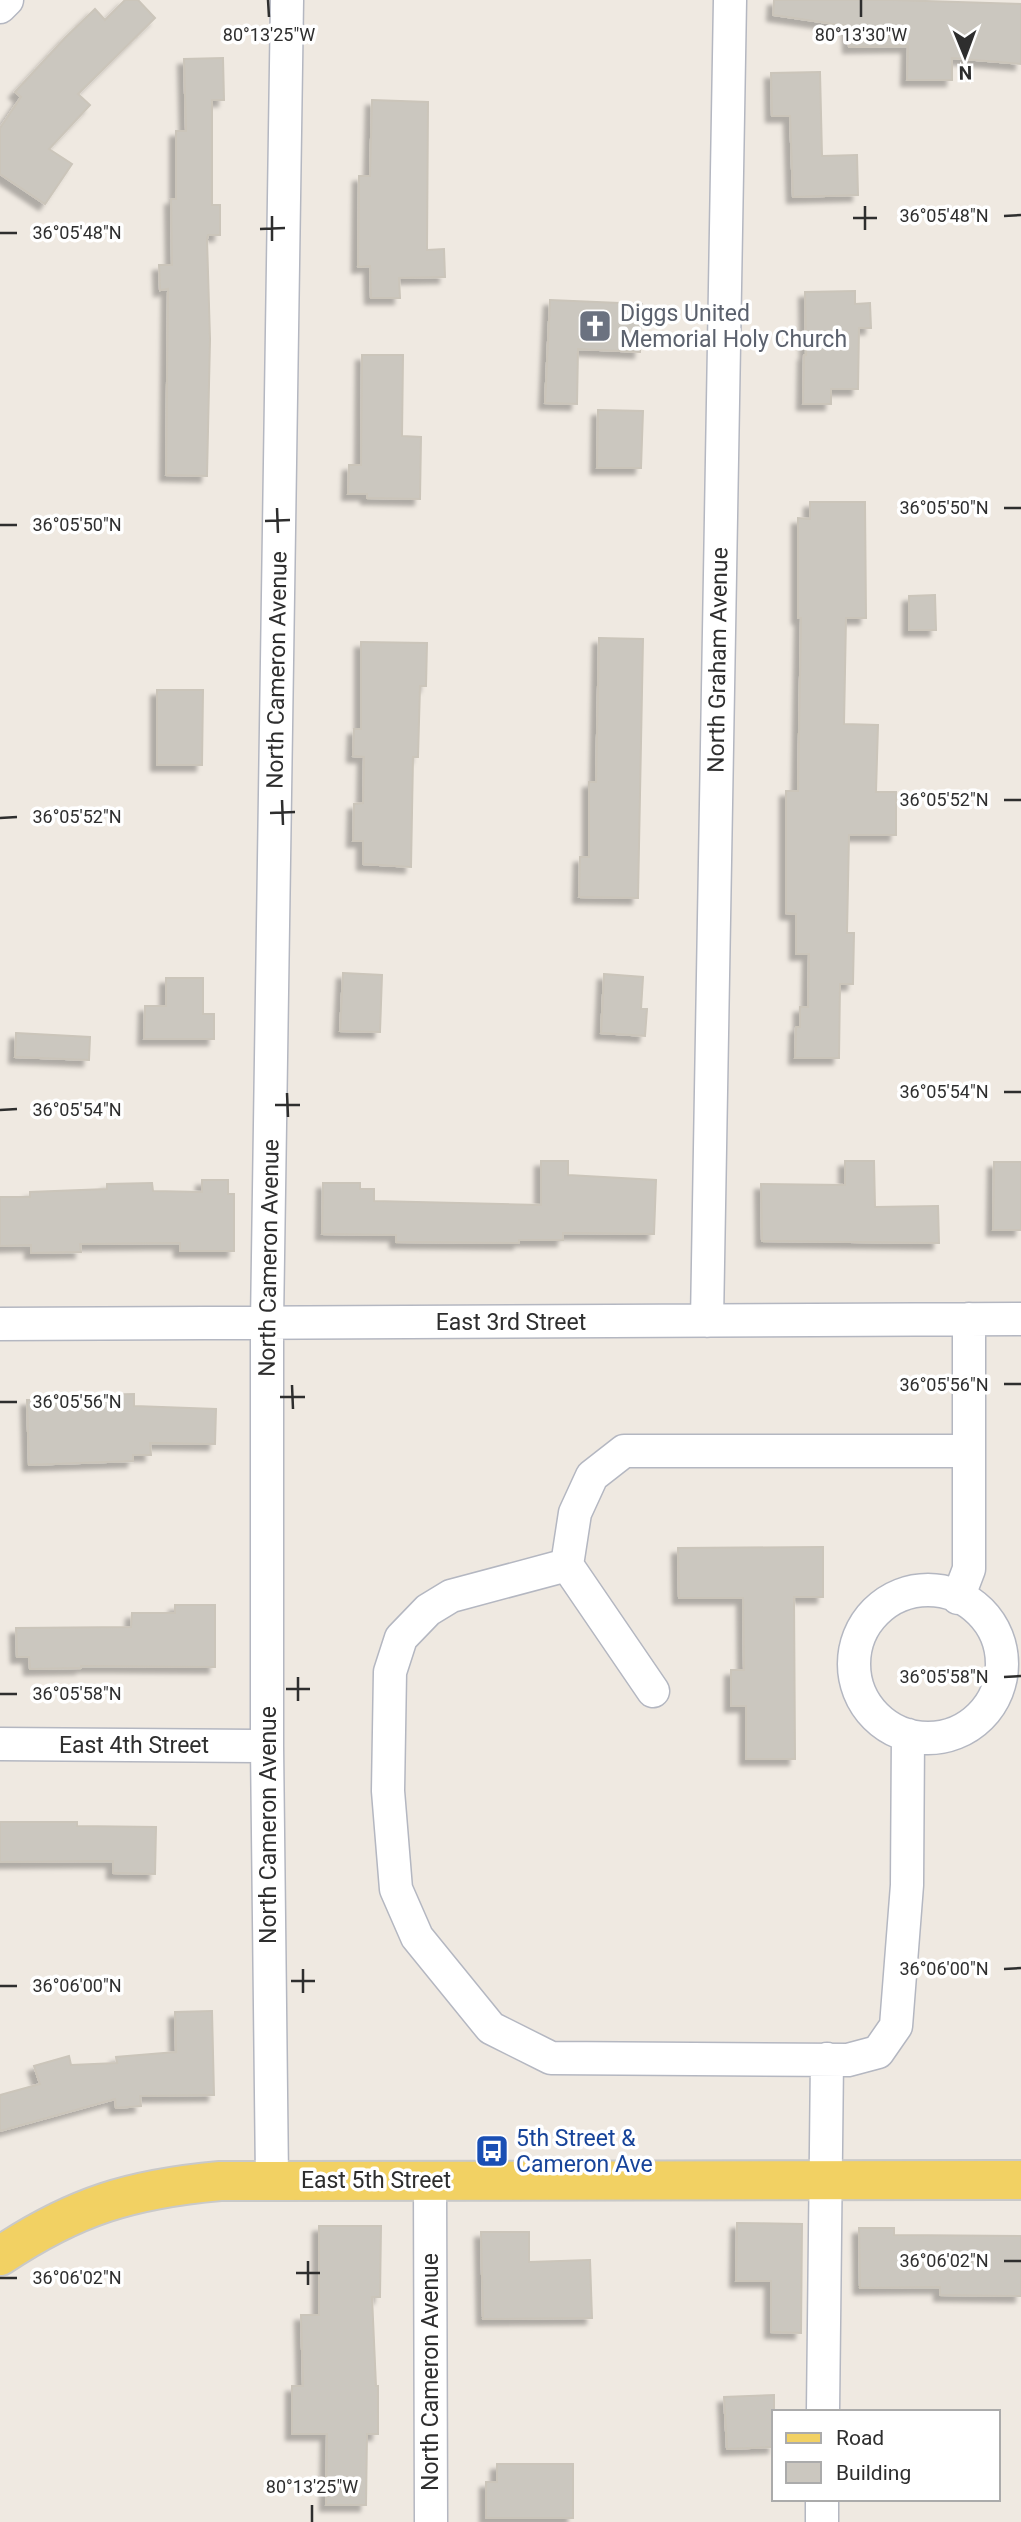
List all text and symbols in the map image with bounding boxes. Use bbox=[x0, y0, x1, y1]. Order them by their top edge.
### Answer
north arrow bbox=[930, 21, 1000, 91]
text: 80°13'25"W bbox=[223, 24, 315, 45]
text: 80°13'30"W bbox=[815, 24, 907, 45]
text: N bbox=[958, 61, 972, 84]
text: 36°05'48"N bbox=[899, 205, 989, 226]
text: 36°05'48"N bbox=[32, 222, 122, 243]
place label: Diggs United Memorial Holy Church bbox=[620, 300, 847, 353]
church icon: Diggs United Memorial Holy Church bbox=[576, 307, 614, 345]
text: 36°05'50"N bbox=[899, 497, 989, 518]
text: 36°05'50"N bbox=[32, 514, 122, 535]
street label: North Graham Avenue bbox=[703, 547, 733, 773]
street label: North Cameron Avenue bbox=[261, 551, 293, 789]
text: 36°05'52"N bbox=[899, 789, 989, 810]
text: 36°05'52"N bbox=[32, 806, 122, 827]
text: 36°05'54"N bbox=[899, 1081, 989, 1102]
text: 36°05'54"N bbox=[32, 1099, 122, 1120]
street label: North Cameron Avenue bbox=[253, 1139, 285, 1377]
street label: East 3rd Street bbox=[436, 1309, 586, 1336]
text: 36°05'56"N bbox=[899, 1374, 989, 1395]
text: 36°05'56"N bbox=[32, 1391, 122, 1412]
text: 36°05'58"N bbox=[899, 1666, 989, 1687]
text: 36°05'58"N bbox=[32, 1683, 122, 1704]
street label: North Cameron Avenue bbox=[255, 1706, 282, 1944]
street label: East 4th Street bbox=[59, 1732, 209, 1759]
text: 36°06'00"N bbox=[899, 1958, 989, 1979]
text: 36°06'00"N bbox=[32, 1975, 122, 1996]
place label: 5th Street & Cameron Ave bbox=[516, 2125, 653, 2178]
bus stop icon: 5th Street & Cameron Ave bbox=[473, 2132, 511, 2170]
street label: East 5th Street bbox=[301, 2167, 451, 2194]
text: 36°06'02"N bbox=[899, 2250, 989, 2271]
street label: North Cameron Avenue bbox=[417, 2253, 444, 2491]
text: 36°06'02"N bbox=[32, 2267, 122, 2288]
legend bbox=[772, 2410, 1000, 2501]
text: Road bbox=[836, 2426, 884, 2450]
text: Building bbox=[836, 2461, 911, 2485]
text: 80°13'25"W bbox=[266, 2476, 358, 2497]

